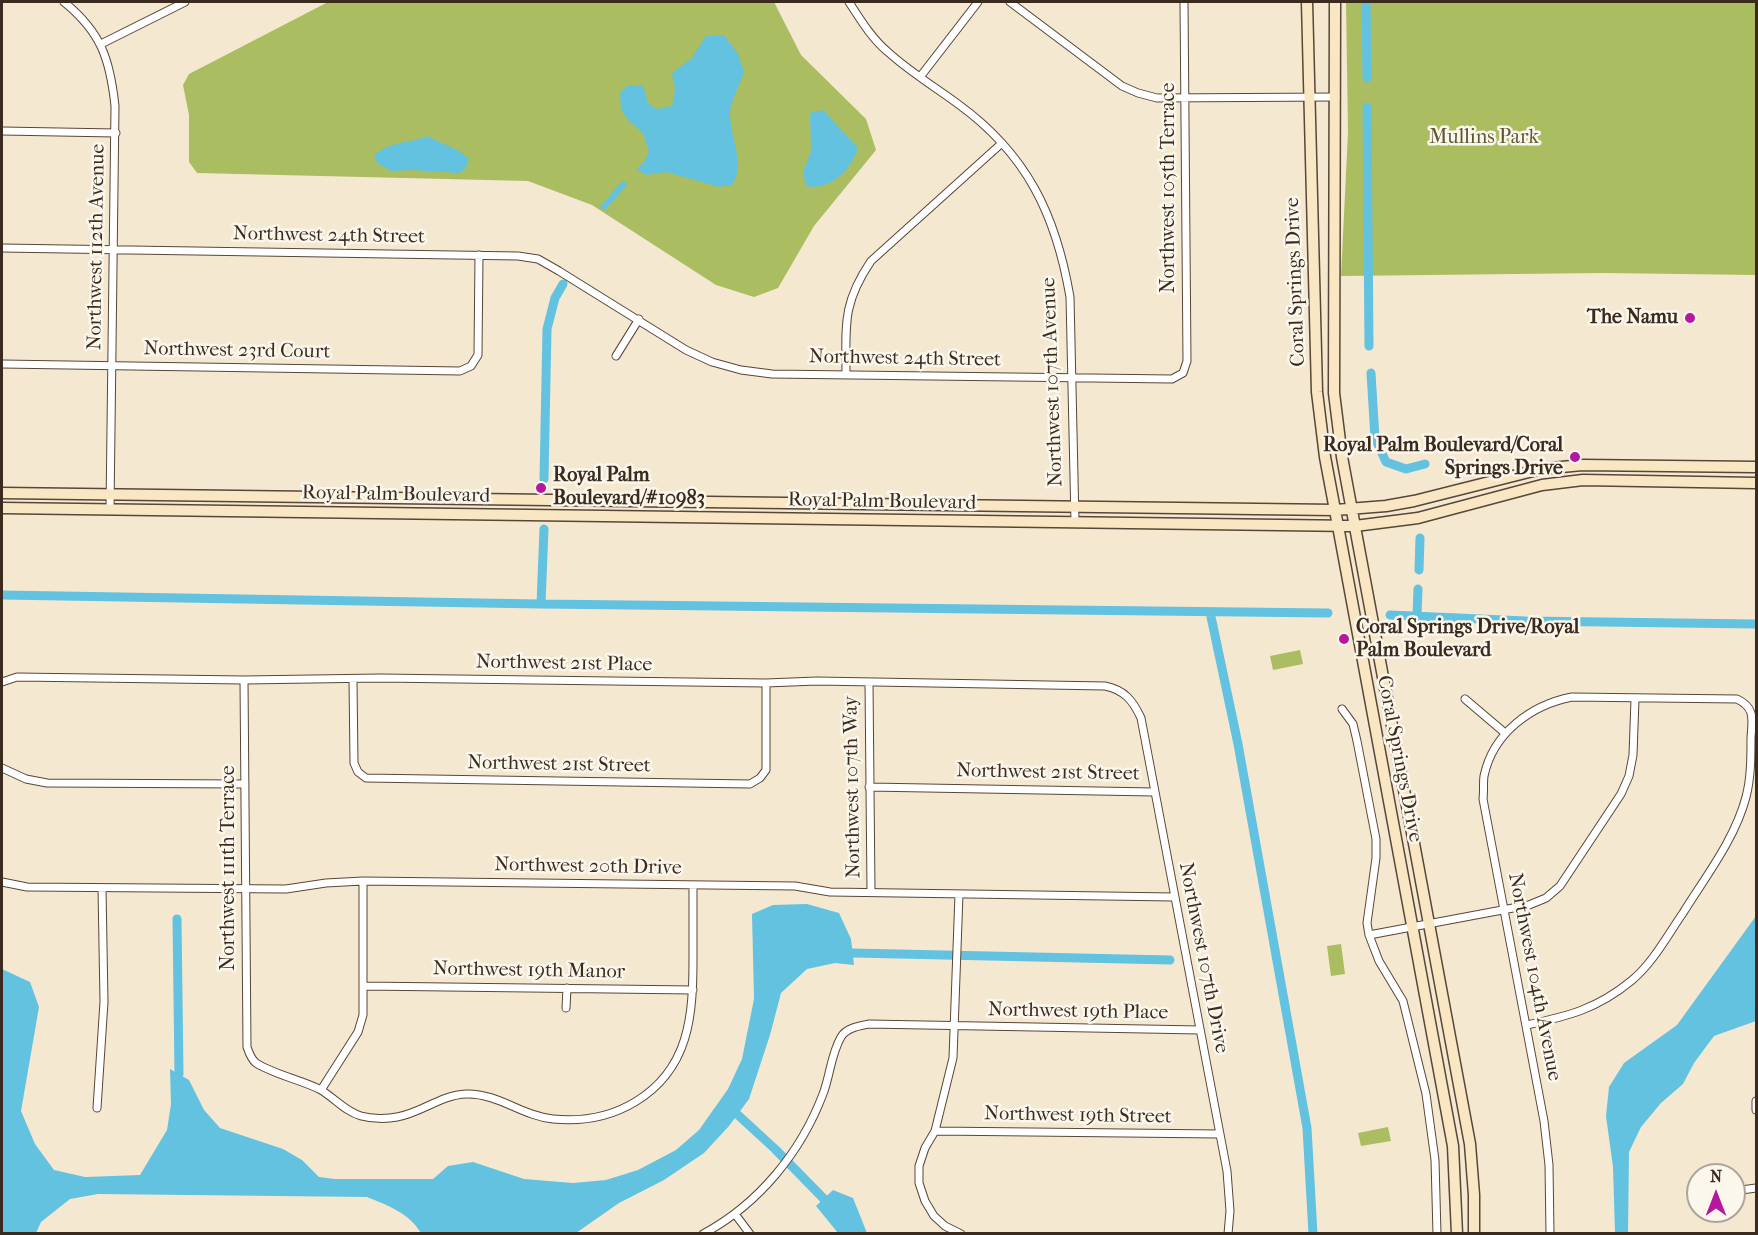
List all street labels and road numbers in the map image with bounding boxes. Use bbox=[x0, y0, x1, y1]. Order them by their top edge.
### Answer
street label: Northwest 105th Terrace bbox=[1157, 83, 1181, 293]
street label: Northwest 112th Avenue bbox=[83, 144, 111, 350]
street label: Coral Springs Drive bbox=[1281, 197, 1311, 367]
street label: Northwest 24th Street bbox=[233, 222, 425, 250]
street label: Northwest 107th Avenue bbox=[1037, 277, 1069, 487]
street label: Northwest 23rd Court bbox=[143, 337, 331, 365]
street label: Northwest 24th Street bbox=[809, 345, 1001, 373]
street label: Royal Palm Boulevard bbox=[302, 481, 490, 509]
street label: Royal Palm Boulevard bbox=[788, 488, 976, 516]
street label: Northwest 21st Place bbox=[476, 650, 652, 678]
street label: Coral Springs Drive bbox=[1371, 674, 1427, 844]
street label: Northwest 107th Way bbox=[839, 695, 867, 879]
street label: Northwest 21st Street bbox=[467, 751, 651, 779]
street label: Northwest 21st Street bbox=[956, 759, 1140, 787]
street label: Northwest 111th Terrace bbox=[217, 765, 241, 971]
street label: Northwest 20th Drive bbox=[494, 853, 682, 881]
street label: Northwest 107th Drive bbox=[1173, 861, 1233, 1055]
street label: Northwest 104th Avenue bbox=[1502, 871, 1566, 1083]
street label: Northwest 19th Manor bbox=[433, 957, 625, 985]
street label: Northwest 19th Place bbox=[988, 998, 1168, 1026]
street label: Northwest 19th Street bbox=[984, 1102, 1172, 1130]

